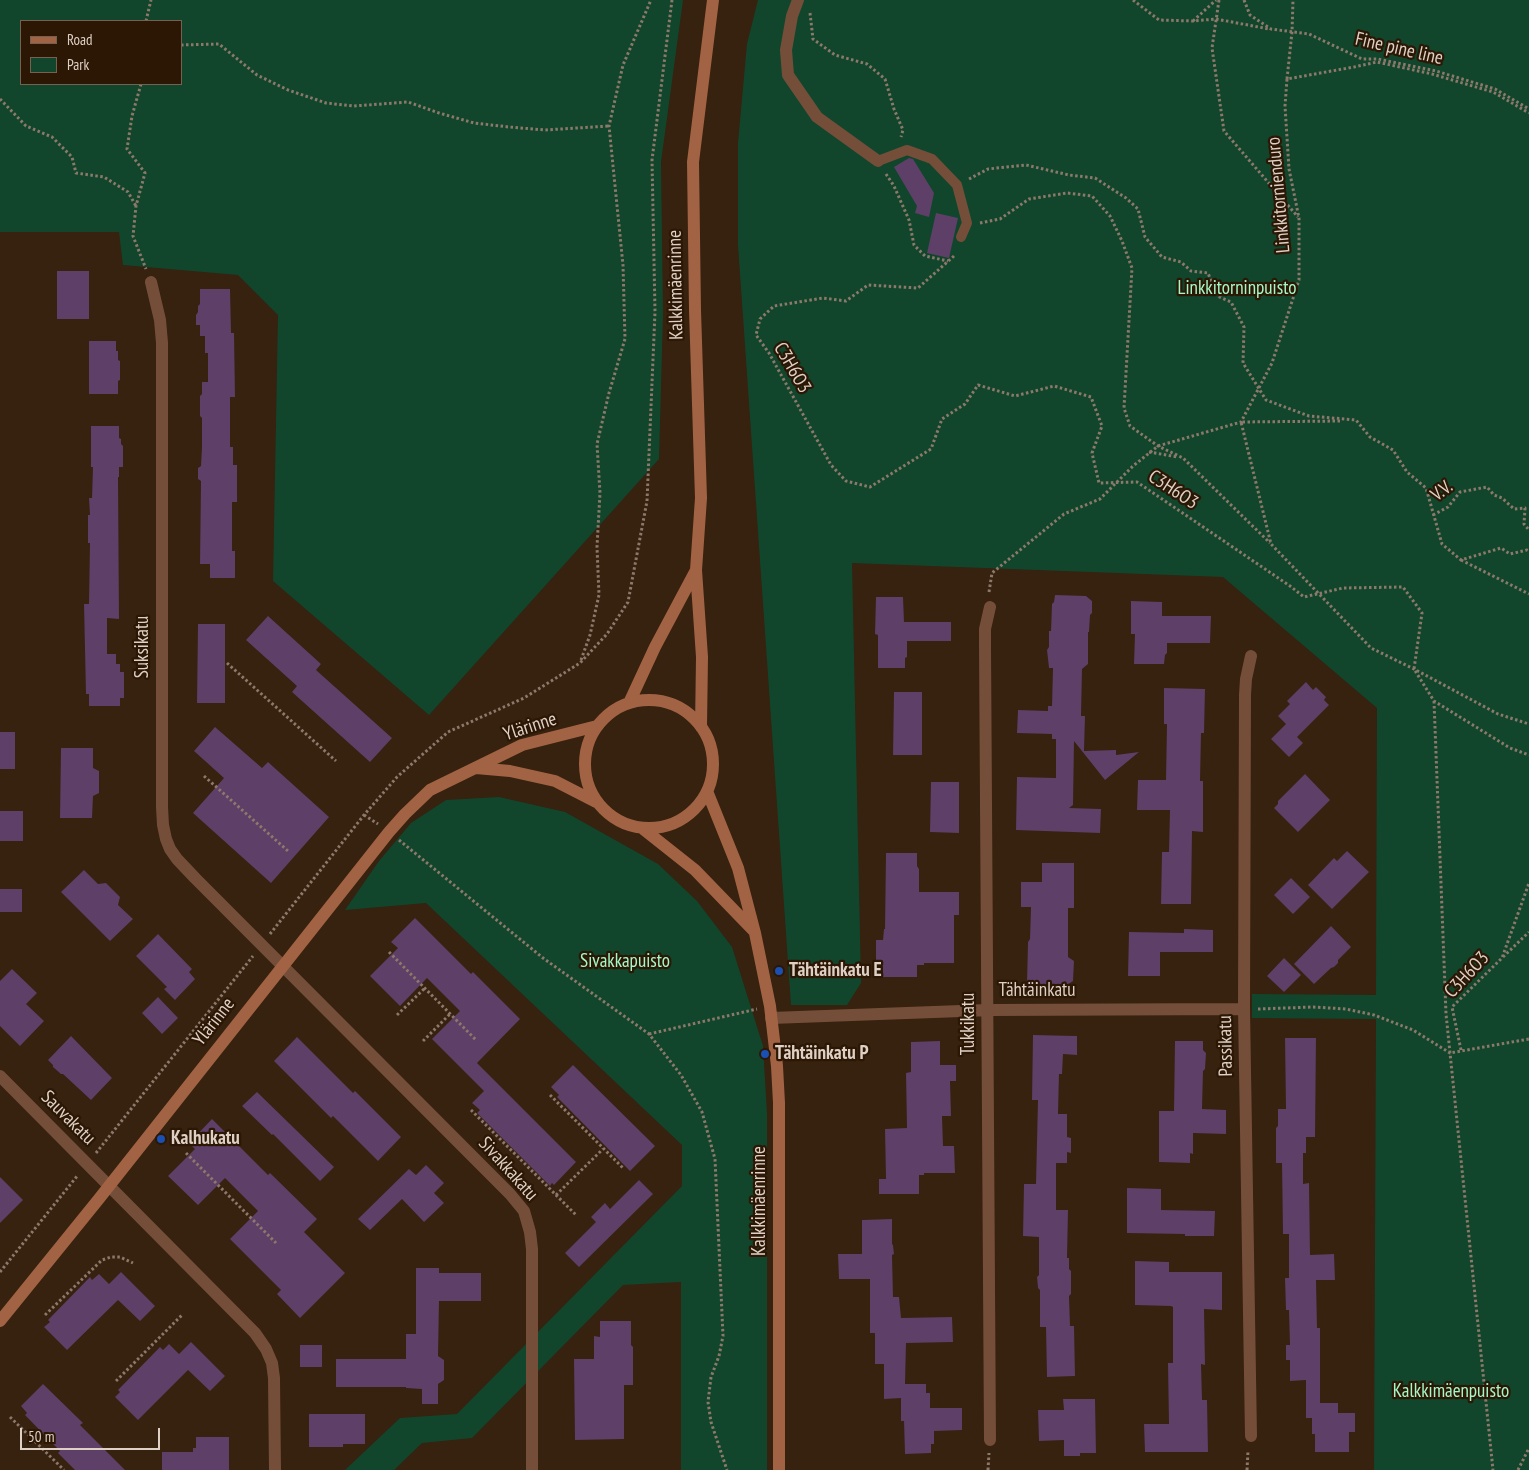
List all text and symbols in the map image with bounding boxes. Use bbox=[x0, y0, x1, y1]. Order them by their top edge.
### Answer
legend bbox=[20, 20, 182, 85]
street label: Fine pine line bbox=[1353, 28, 1445, 70]
text: Road bbox=[67, 30, 93, 49]
text: Park bbox=[67, 55, 89, 74]
street label: Linkkitornienduro bbox=[1263, 136, 1295, 254]
street label: Kalkkimäenrinne bbox=[664, 230, 688, 340]
park label: Linkkitorninpuisto bbox=[1178, 278, 1296, 300]
street label: C3H6O3 bbox=[768, 338, 816, 398]
street label: C3H6O3 bbox=[1144, 465, 1202, 515]
street label: V.V. bbox=[1427, 476, 1457, 506]
street label: Suksikatu bbox=[132, 616, 154, 678]
street label: Ylärinne bbox=[501, 708, 559, 746]
street label: C3H6O3 bbox=[1440, 947, 1494, 1003]
park label: Sivakkapuisto bbox=[580, 951, 670, 973]
place label: Tähtäinkatu E bbox=[789, 960, 882, 982]
marker: Tähtäinkatu E bbox=[773, 965, 785, 977]
street label: Tähtäinkatu bbox=[998, 980, 1076, 1002]
street label: Ylärinne bbox=[188, 993, 240, 1051]
street label: Tukkikatu bbox=[958, 993, 980, 1055]
street label: Passikatu bbox=[1214, 1015, 1238, 1077]
place label: Tähtäinkatu P bbox=[775, 1043, 869, 1065]
marker: Tähtäinkatu P bbox=[759, 1048, 771, 1060]
street label: Sauvakatu bbox=[36, 1086, 100, 1150]
place label: Kalhukatu bbox=[171, 1128, 240, 1150]
street label: Sivakkakatu bbox=[473, 1132, 543, 1206]
marker: Kalhukatu bbox=[155, 1133, 167, 1145]
street label: Kalkkimäenrinne bbox=[749, 1146, 771, 1256]
park label: Kalkkimäenpuisto bbox=[1393, 1381, 1509, 1403]
scale bar bbox=[22, 1418, 162, 1450]
text: 50 m bbox=[28, 1427, 54, 1446]

